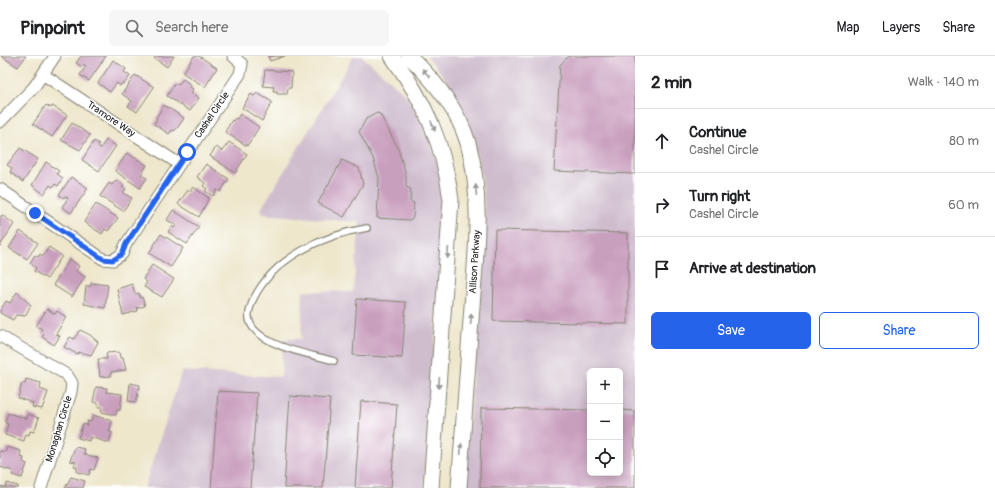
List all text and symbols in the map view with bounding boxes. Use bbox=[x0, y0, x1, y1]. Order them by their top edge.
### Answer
search box bbox=[109, 10, 389, 46]
text: Pinpoint bbox=[20, 16, 85, 40]
icon: search bbox=[123, 17, 145, 39]
text: Search here bbox=[155, 18, 228, 37]
text: Map bbox=[837, 19, 860, 36]
text: Layers bbox=[882, 19, 920, 36]
text: Share bbox=[942, 19, 975, 36]
one-way arrow bbox=[421, 68, 431, 78]
text: 2 min bbox=[651, 72, 692, 93]
text: Walk · 140 m bbox=[908, 74, 979, 90]
street label: Cashel Circle bbox=[192, 89, 232, 140]
street label: Tramore Way bbox=[85, 98, 138, 140]
one-way arrow bbox=[430, 120, 436, 132]
text: Continue bbox=[689, 123, 747, 142]
icon: ahead bbox=[651, 130, 673, 152]
text: 80 m bbox=[949, 133, 979, 149]
text: Cashel Circle bbox=[689, 142, 758, 158]
route start bbox=[178, 143, 196, 161]
one-way arrow bbox=[473, 184, 479, 196]
text: Turn right bbox=[689, 187, 750, 206]
icon: right bbox=[651, 194, 673, 216]
text: 60 m bbox=[948, 197, 979, 213]
route end bbox=[26, 204, 44, 222]
text: Cashel Circle bbox=[689, 206, 758, 222]
street label: Allison Parkway bbox=[467, 229, 483, 294]
one-way arrow bbox=[445, 247, 452, 259]
icon: arrive bbox=[651, 258, 673, 280]
text: Arrive at destination bbox=[689, 259, 816, 278]
button: Save bbox=[651, 312, 811, 349]
button: Share bbox=[819, 312, 979, 349]
one-way arrow bbox=[467, 313, 474, 325]
map controls bbox=[587, 368, 623, 476]
button: + bbox=[587, 368, 623, 404]
one-way arrow bbox=[436, 377, 443, 389]
street label: Monaghan Circle bbox=[43, 394, 75, 464]
button: − bbox=[587, 404, 623, 440]
button: locate bbox=[587, 440, 623, 476]
one-way arrow bbox=[458, 443, 465, 455]

